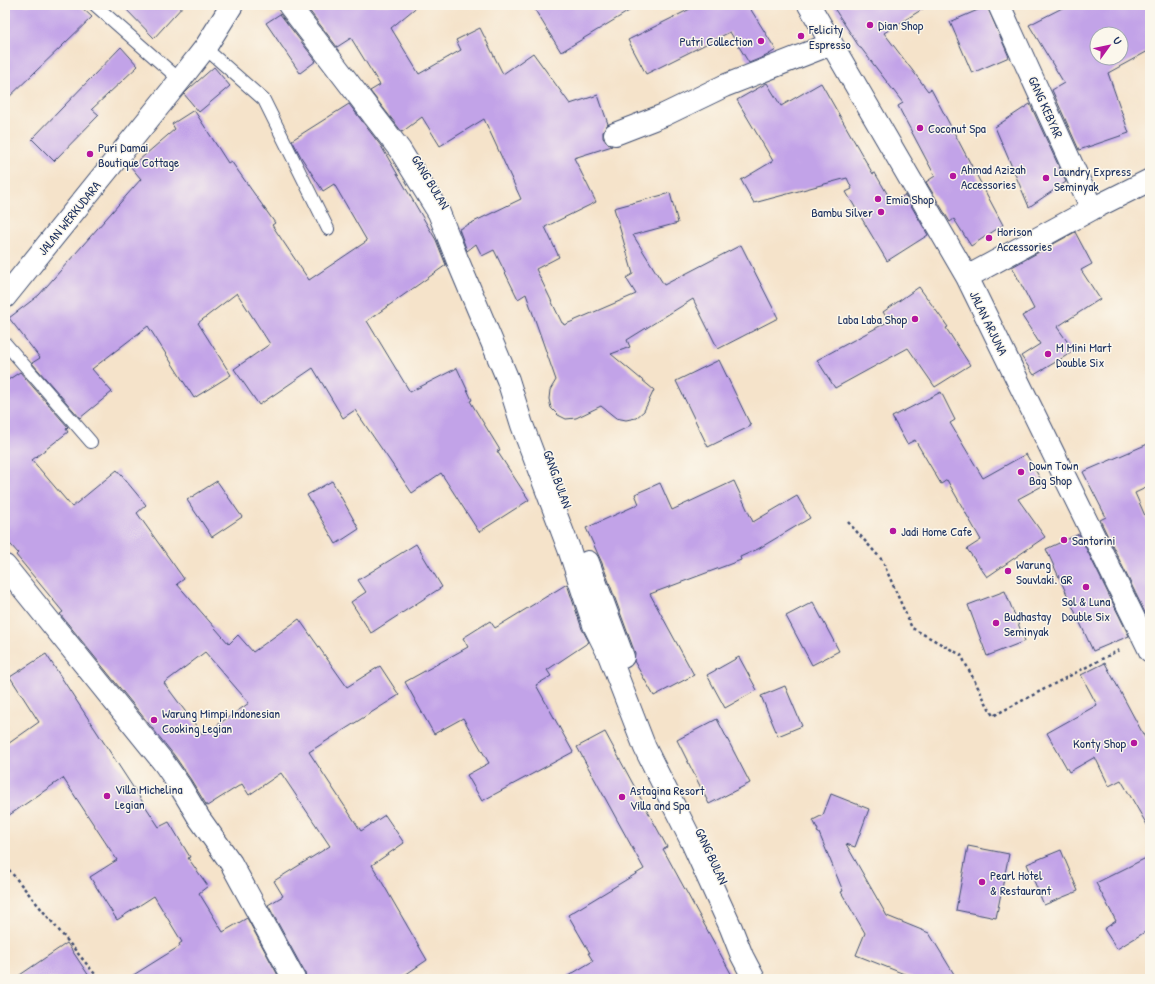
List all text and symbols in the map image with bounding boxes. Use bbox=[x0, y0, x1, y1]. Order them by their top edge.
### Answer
place label: Dian Shop bbox=[878, 16, 924, 34]
place label: Felicity Espresso bbox=[808, 20, 851, 53]
marker: Dian Shop bbox=[865, 20, 875, 30]
north arrow bbox=[1089, 26, 1129, 66]
marker: Felicity Espresso bbox=[796, 31, 806, 41]
place label: Putri Collection bbox=[679, 32, 753, 50]
text: U bbox=[1110, 34, 1125, 47]
marker: Putri Collection bbox=[756, 36, 766, 46]
street label: GANG KEBYAR bbox=[1024, 73, 1068, 141]
place label: Coconut Spa bbox=[928, 119, 986, 137]
marker: Coconut Spa bbox=[915, 123, 925, 133]
place label: Puri Damai Boutique Cottage bbox=[98, 138, 179, 171]
marker: Puri Damai Boutique Cottage bbox=[85, 149, 95, 159]
street label: GANG BULAN bbox=[408, 151, 454, 213]
place label: Ahmad Azizah Accessories bbox=[961, 160, 1026, 193]
place label: Laundry Express Seminyak bbox=[1054, 162, 1131, 195]
marker: Ahmad Azizah Accessories bbox=[948, 171, 958, 181]
marker: Laundry Express Seminyak bbox=[1041, 173, 1051, 183]
street label: JALAN WERKUDARA bbox=[33, 177, 105, 259]
place label: Emia Shop bbox=[886, 190, 934, 208]
marker: Emia Shop bbox=[873, 194, 883, 204]
place label: Bambu Silver bbox=[811, 203, 873, 221]
marker: Bambu Silver bbox=[876, 207, 886, 217]
place label: Horison Accessories bbox=[997, 222, 1052, 255]
marker: Horison Accessories bbox=[984, 233, 994, 243]
street label: JALAN ARJUNA bbox=[966, 288, 1013, 359]
place label: Laba Laba Shop bbox=[838, 310, 907, 328]
marker: Laba Laba Shop bbox=[910, 314, 920, 324]
place label: M Mini Mart Double Six bbox=[1056, 338, 1112, 371]
marker: M Mini Mart Double Six bbox=[1043, 349, 1053, 359]
street label: GANG BULAN bbox=[539, 447, 577, 511]
place label: Down Town Bag Shop bbox=[1029, 456, 1079, 489]
marker: Down Town Bag Shop bbox=[1016, 467, 1026, 477]
place label: Jadi Home Cafe bbox=[901, 522, 972, 540]
marker: Jadi Home Cafe bbox=[888, 526, 898, 536]
place label: Santorini bbox=[1072, 531, 1115, 549]
marker: Santorini bbox=[1059, 535, 1069, 545]
place label: Warung Souvlaki. GR bbox=[1016, 555, 1072, 588]
marker: Warung Souvlaki. GR bbox=[1003, 566, 1013, 576]
marker: Sol & Luna Double Six bbox=[1081, 582, 1091, 592]
place label: Sol & Luna Double Six bbox=[1062, 592, 1110, 625]
place label: Budhastay Seminyak bbox=[1004, 607, 1052, 640]
marker: Budhastay Seminyak bbox=[991, 618, 1001, 628]
place label: Warung Mimpi Indonesian Cooking Legian bbox=[162, 704, 280, 737]
marker: Warung Mimpi Indonesian Cooking Legian bbox=[149, 715, 159, 725]
place label: Konty Shop bbox=[1073, 734, 1126, 752]
marker: Konty Shop bbox=[1129, 738, 1139, 748]
place label: Villa Michelina Legian bbox=[115, 780, 183, 813]
place label: Astagina Resort Villa and Spa bbox=[630, 781, 705, 814]
marker: Villa Michelina Legian bbox=[102, 791, 112, 801]
marker: Astagina Resort Villa and Spa bbox=[617, 792, 627, 802]
street label: GANG BULAN bbox=[691, 825, 733, 887]
place label: Pearl Hotel & Restaurant bbox=[990, 866, 1052, 899]
marker: Pearl Hotel & Restaurant bbox=[977, 877, 987, 887]

